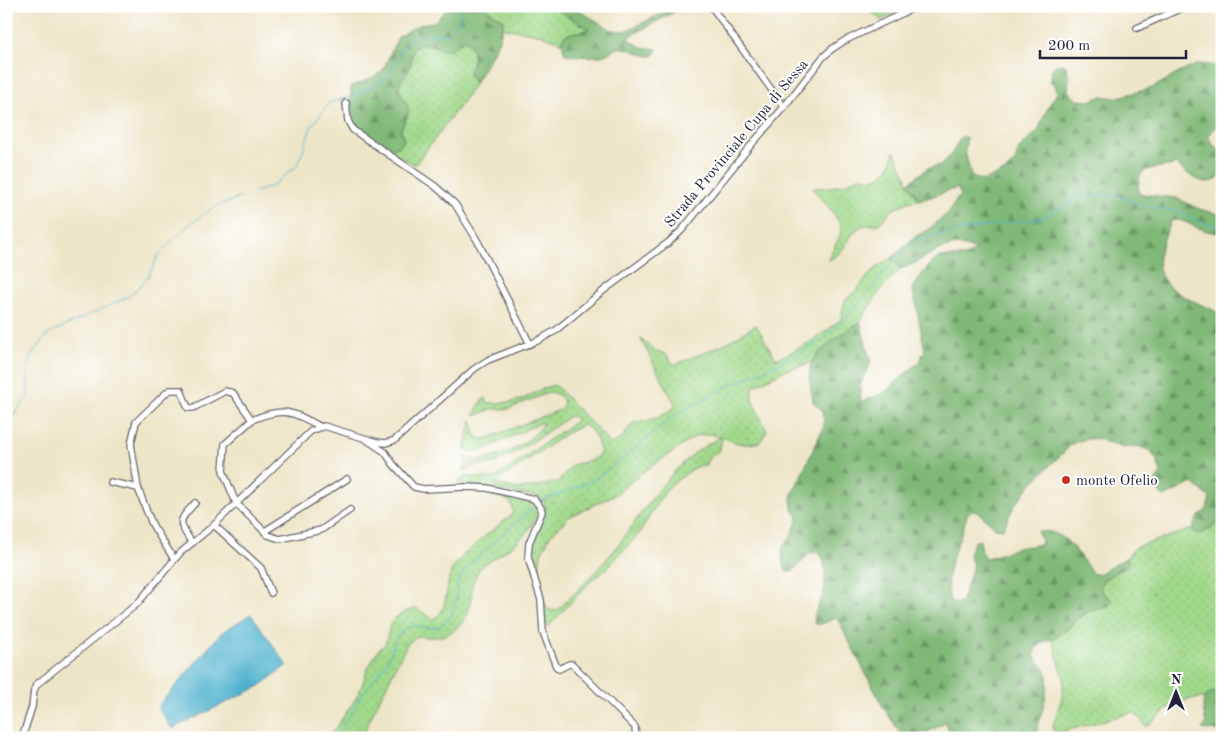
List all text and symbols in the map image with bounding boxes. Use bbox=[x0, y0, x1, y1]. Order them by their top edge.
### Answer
scale bar bbox=[1040, 28, 1187, 60]
text: 200 m bbox=[1048, 39, 1090, 54]
street label: Strada Provinciale Cupa di Sessa bbox=[663, 57, 812, 231]
marker: monte Ofelio bbox=[1060, 474, 1072, 486]
place label: monte Ofelio bbox=[1076, 474, 1158, 489]
north arrow bbox=[1150, 666, 1200, 716]
text: N bbox=[1171, 673, 1182, 687]

